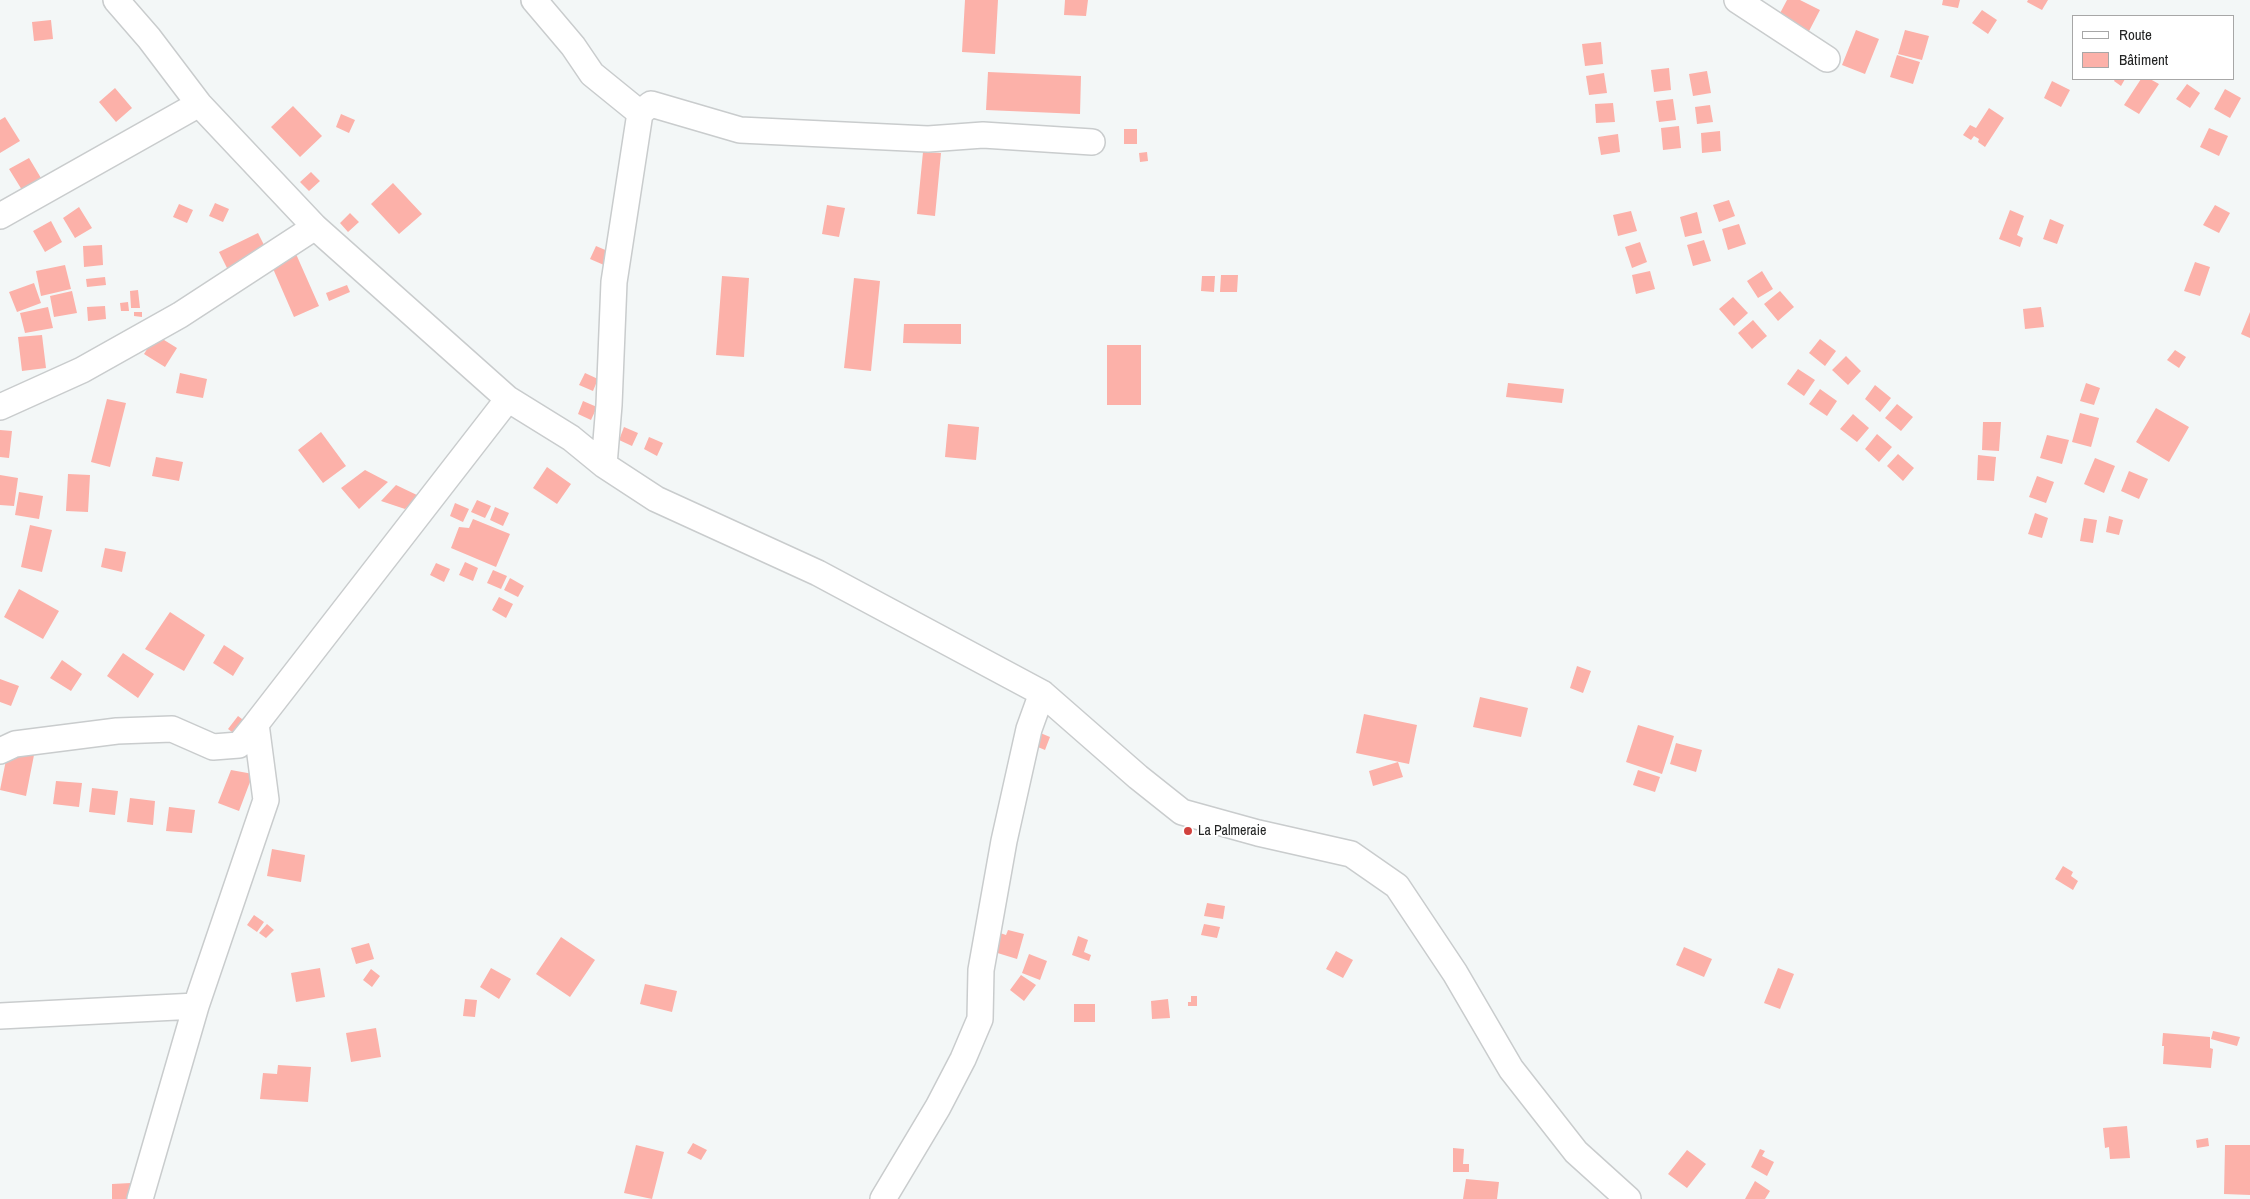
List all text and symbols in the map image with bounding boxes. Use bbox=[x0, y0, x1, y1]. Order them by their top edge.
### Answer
legend bbox=[2072, 15, 2235, 80]
text: Route bbox=[2119, 24, 2152, 45]
text: Bâtiment bbox=[2119, 49, 2168, 70]
place label: La Palmeraie bbox=[1198, 823, 1266, 839]
marker: La Palmeraie bbox=[1182, 825, 1194, 837]

